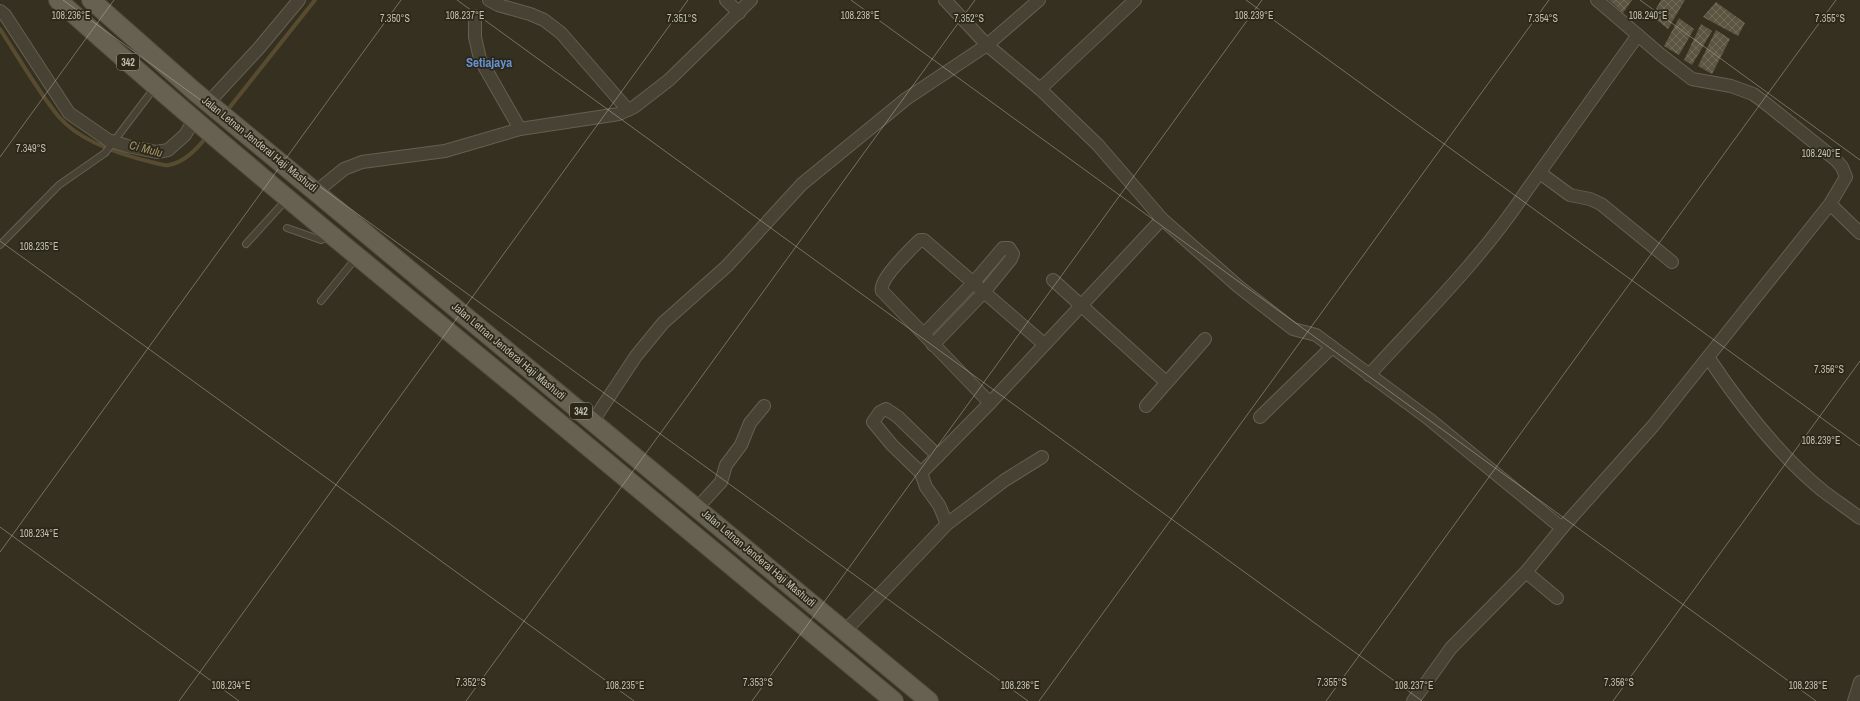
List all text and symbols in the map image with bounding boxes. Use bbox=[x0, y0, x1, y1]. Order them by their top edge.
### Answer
text: 108.236°E bbox=[51, 9, 91, 22]
text: 108.237°E bbox=[445, 9, 485, 22]
text: 108.238°E bbox=[840, 9, 880, 22]
text: 108.239°E bbox=[1234, 9, 1274, 22]
text: 108.240°E bbox=[1628, 9, 1668, 22]
text: 7.350°S bbox=[380, 12, 411, 25]
text: 7.351°S bbox=[667, 12, 698, 25]
text: 7.352°S bbox=[954, 12, 985, 25]
text: 7.354°S bbox=[1528, 12, 1559, 25]
text: 7.355°S bbox=[1815, 12, 1846, 25]
road number: 342 bbox=[117, 54, 139, 70]
district label: Setiajaya bbox=[466, 54, 512, 71]
street label: Jalan Letnan Jenderal Haji Mashudi bbox=[199, 93, 321, 195]
water label: Ci Mulu bbox=[128, 137, 165, 161]
text: 7.349°S bbox=[16, 142, 47, 155]
text: 108.240°E bbox=[1801, 147, 1841, 160]
text: 108.235°E bbox=[19, 240, 59, 253]
street label: Jalan Letnan Jenderal Haji Mashudi bbox=[449, 299, 569, 403]
text: 7.356°S bbox=[1814, 363, 1845, 376]
road number: 342 bbox=[570, 403, 592, 419]
text: 108.239°E bbox=[1801, 434, 1841, 447]
street label: Jalan Letnan Jenderal Haji Mashudi bbox=[699, 506, 819, 610]
text: 108.234°E bbox=[19, 527, 59, 540]
text: 7.352°S bbox=[456, 676, 487, 689]
text: 7.353°S bbox=[743, 676, 774, 689]
text: 7.355°S bbox=[1317, 676, 1348, 689]
text: 7.356°S bbox=[1604, 676, 1635, 689]
text: 108.234°E bbox=[211, 679, 251, 692]
text: 108.235°E bbox=[605, 679, 645, 692]
text: 108.236°E bbox=[1000, 679, 1040, 692]
text: 108.237°E bbox=[1394, 679, 1434, 692]
text: 108.238°E bbox=[1788, 679, 1828, 692]

